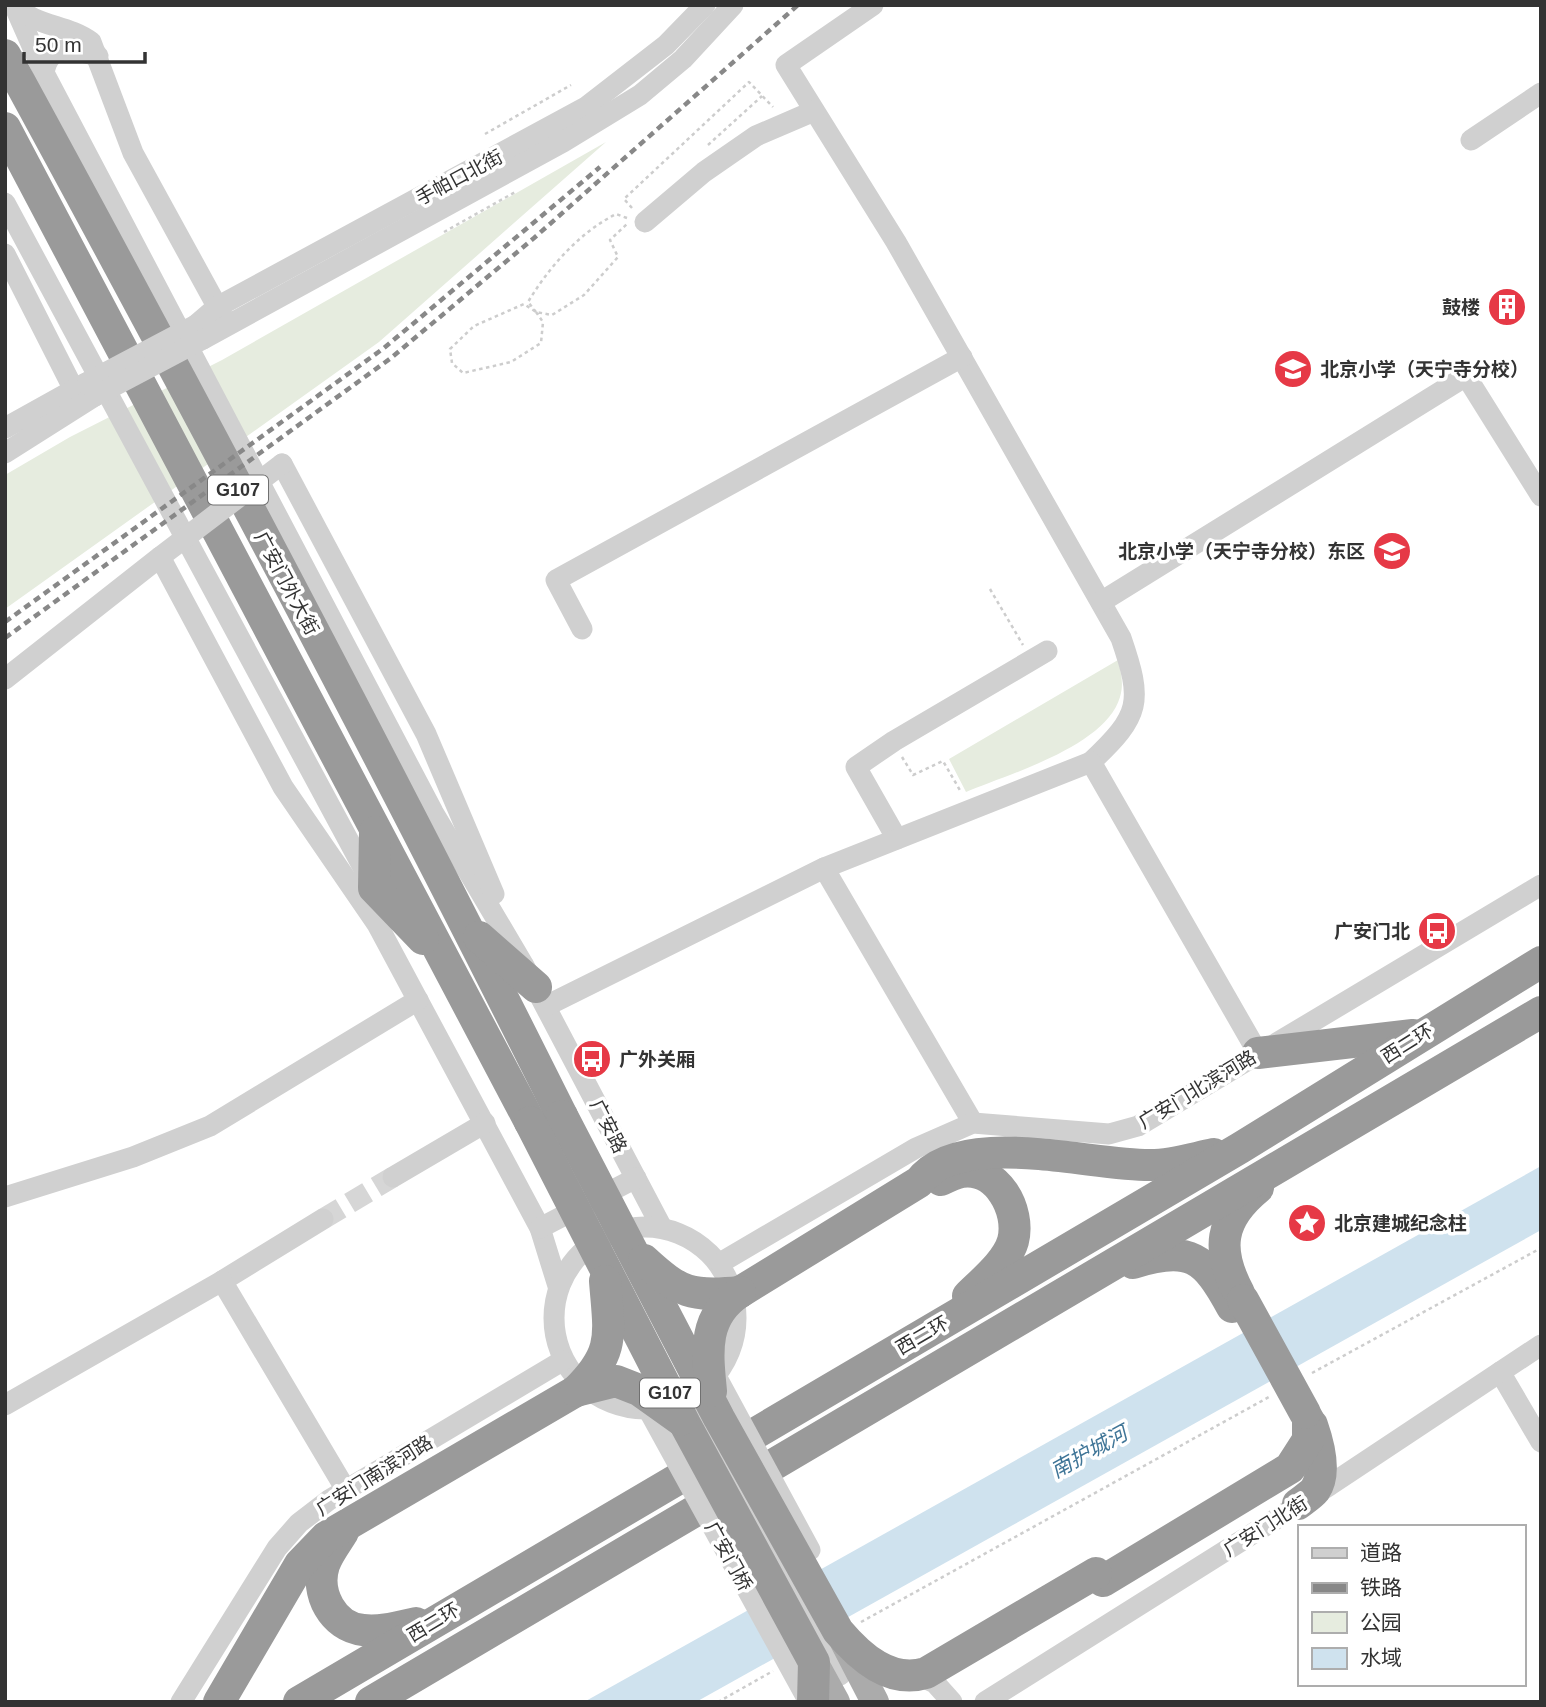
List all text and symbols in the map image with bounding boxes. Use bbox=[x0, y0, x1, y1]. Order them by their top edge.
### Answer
scale bar bbox=[24, 21, 145, 65]
text: 50 m bbox=[35, 33, 82, 56]
street label: 手帕口北街 bbox=[412, 146, 506, 209]
building icon: 鼓楼 bbox=[1486, 286, 1528, 328]
place label: 鼓楼 bbox=[1442, 297, 1480, 318]
school or university icon: 北京小学（天宁寺分校） bbox=[1272, 348, 1314, 390]
place label: 北京小学（天宁寺分校） bbox=[1320, 359, 1529, 380]
road number: G107 bbox=[208, 476, 268, 504]
street label: 广安门外大街 bbox=[251, 528, 323, 638]
school or university icon: 北京小学（天宁寺分校）东区 bbox=[1371, 530, 1413, 572]
place label: 北京小学（天宁寺分校）东区 bbox=[1118, 541, 1365, 562]
bus stop icon: 广安门北 bbox=[1416, 910, 1458, 952]
place label: 广安门北 bbox=[1334, 921, 1410, 942]
street label: 西二环 bbox=[1378, 1019, 1437, 1067]
bus stop icon: 广外关厢 bbox=[571, 1038, 613, 1080]
street label: 广安门北滨河路 bbox=[1135, 1046, 1260, 1133]
place label: 广外关厢 bbox=[619, 1049, 695, 1070]
street label: 广安路 bbox=[586, 1096, 631, 1156]
place icon: 北京建城纪念柱 bbox=[1286, 1202, 1328, 1244]
place label: 北京建城纪念柱 bbox=[1334, 1213, 1467, 1234]
street label: 西二环 bbox=[892, 1312, 952, 1359]
road number: G107 bbox=[640, 1378, 700, 1408]
water label: 南护城河 bbox=[1046, 1419, 1135, 1482]
street label: 广安门南滨河路 bbox=[312, 1431, 436, 1520]
street label: 广安门北街 bbox=[1219, 1492, 1311, 1561]
street label: 广安门桥 bbox=[701, 1518, 756, 1595]
legend bbox=[1298, 1525, 1525, 1686]
text: 道路 bbox=[1360, 1541, 1402, 1564]
text: 铁路 bbox=[1360, 1576, 1402, 1599]
street label: 西二环 bbox=[403, 1599, 463, 1646]
text: 公园 bbox=[1360, 1611, 1402, 1634]
text: 水域 bbox=[1360, 1646, 1402, 1669]

